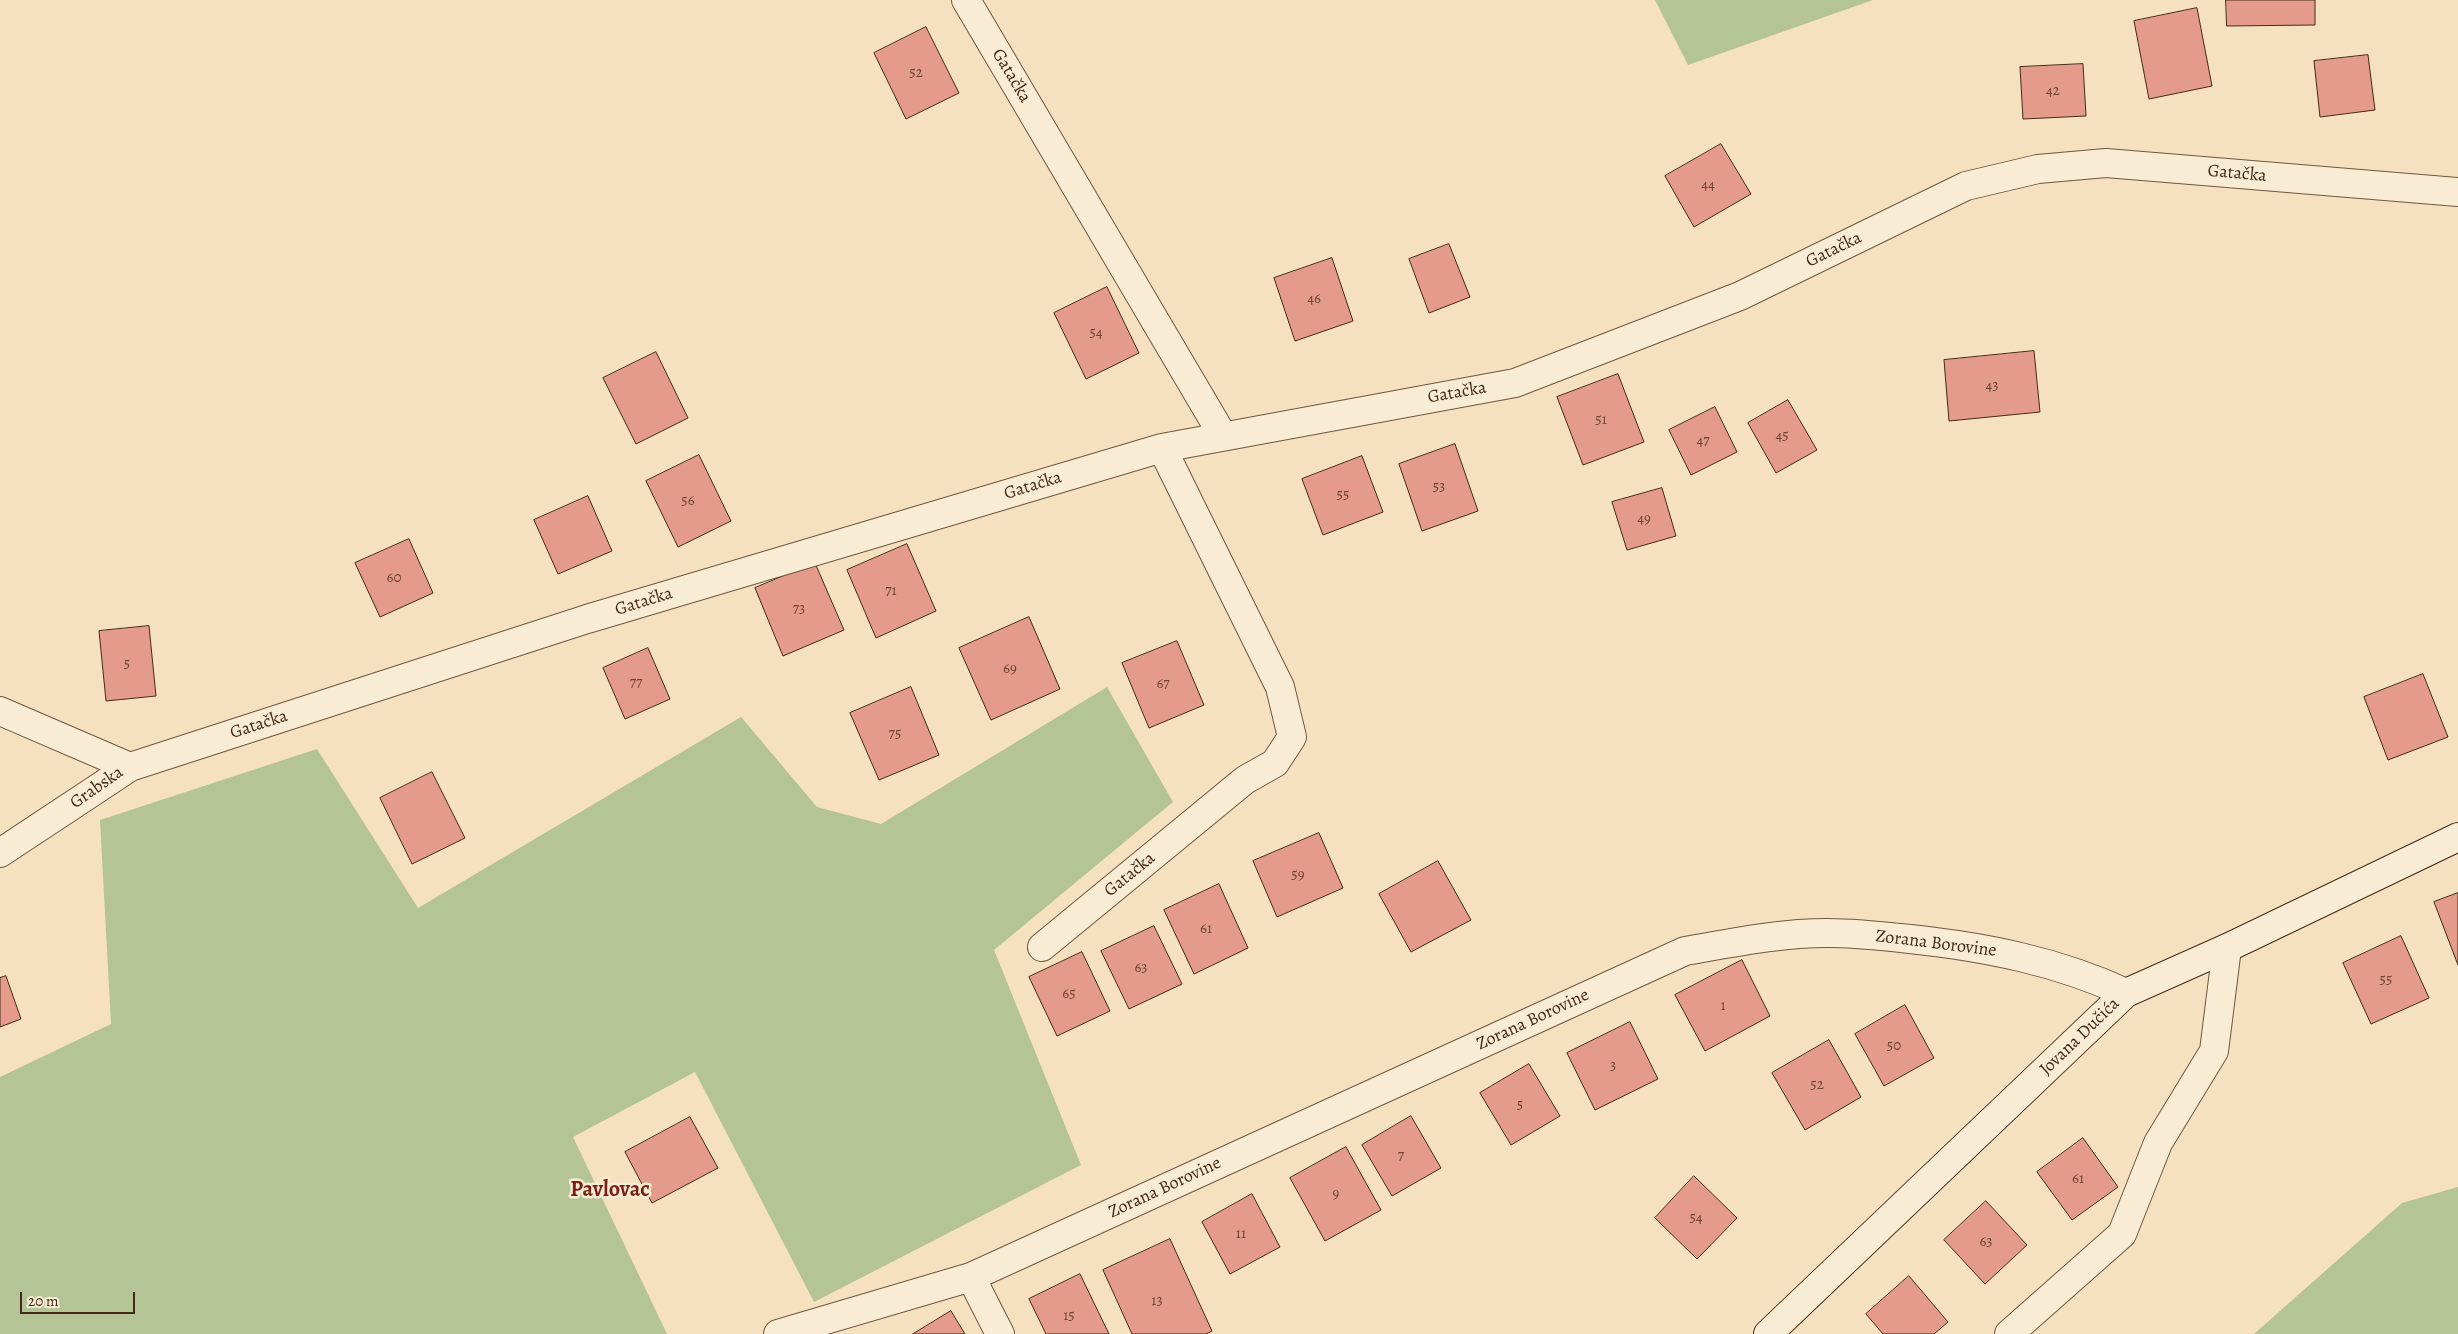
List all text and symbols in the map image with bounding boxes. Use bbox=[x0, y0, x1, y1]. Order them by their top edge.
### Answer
street label: Gatačka bbox=[987, 45, 1035, 107]
house number: 52 bbox=[909, 64, 923, 82]
house number: 42 bbox=[2046, 82, 2060, 100]
street label: Gatačka bbox=[2207, 161, 2267, 187]
house number: 44 bbox=[1701, 176, 1715, 194]
street label: Gatačka bbox=[1803, 227, 1865, 273]
house number: 46 bbox=[1307, 290, 1321, 308]
house number: 54 bbox=[1089, 324, 1103, 342]
street label: Gatačka bbox=[1426, 377, 1488, 409]
house number: 43 bbox=[1985, 377, 1999, 395]
house number: 51 bbox=[1595, 411, 1607, 429]
house number: 45 bbox=[1775, 427, 1789, 445]
house number: 47 bbox=[1696, 432, 1710, 450]
street label: Gatačka bbox=[1002, 467, 1064, 505]
house number: 53 bbox=[1433, 478, 1445, 496]
house number: 55 bbox=[1337, 486, 1349, 504]
house number: 56 bbox=[681, 492, 695, 510]
house number: 49 bbox=[1637, 510, 1651, 528]
house number: 60 bbox=[387, 569, 401, 587]
house number: 71 bbox=[885, 582, 897, 600]
street label: Gatačka bbox=[613, 583, 675, 621]
house number: 73 bbox=[793, 600, 805, 618]
house number: 5 bbox=[124, 655, 130, 673]
house number: 69 bbox=[1003, 660, 1017, 678]
house number: 77 bbox=[630, 674, 642, 692]
house number: 67 bbox=[1156, 675, 1170, 693]
street label: Gatačka bbox=[228, 706, 290, 744]
house number: 75 bbox=[889, 725, 901, 743]
street label: Grabska bbox=[66, 762, 128, 814]
street label: Gatačka bbox=[1100, 848, 1160, 902]
house number: 59 bbox=[1291, 866, 1305, 884]
house number: 61 bbox=[1200, 920, 1212, 938]
street label: Zorana Borovine bbox=[1874, 926, 1998, 962]
house number: 63 bbox=[1134, 959, 1148, 977]
house number: 55 bbox=[2380, 971, 2392, 989]
street label: Zorana Borovine bbox=[1473, 984, 1593, 1056]
house number: 65 bbox=[1062, 985, 1076, 1003]
street label: Jovana Dučića bbox=[2036, 994, 2124, 1080]
house number: 1 bbox=[1720, 997, 1726, 1015]
house number: 50 bbox=[1887, 1037, 1901, 1055]
house number: 3 bbox=[1610, 1057, 1616, 1075]
house number: 52 bbox=[1810, 1076, 1824, 1094]
house number: 5 bbox=[1517, 1096, 1523, 1114]
house number: 7 bbox=[1398, 1147, 1404, 1165]
street label: Zorana Borovine bbox=[1105, 1152, 1225, 1224]
house number: 61 bbox=[2072, 1170, 2084, 1188]
district label: Pavlovac bbox=[570, 1178, 650, 1204]
house number: 9 bbox=[1333, 1185, 1339, 1203]
house number: 54 bbox=[1689, 1209, 1703, 1227]
house number: 11 bbox=[1236, 1225, 1246, 1243]
house number: 63 bbox=[1979, 1233, 1993, 1251]
scale bar bbox=[22, 1282, 138, 1314]
text: 20 m bbox=[28, 1291, 59, 1311]
house number: 13 bbox=[1151, 1292, 1163, 1310]
house number: 15 bbox=[1063, 1307, 1075, 1325]

